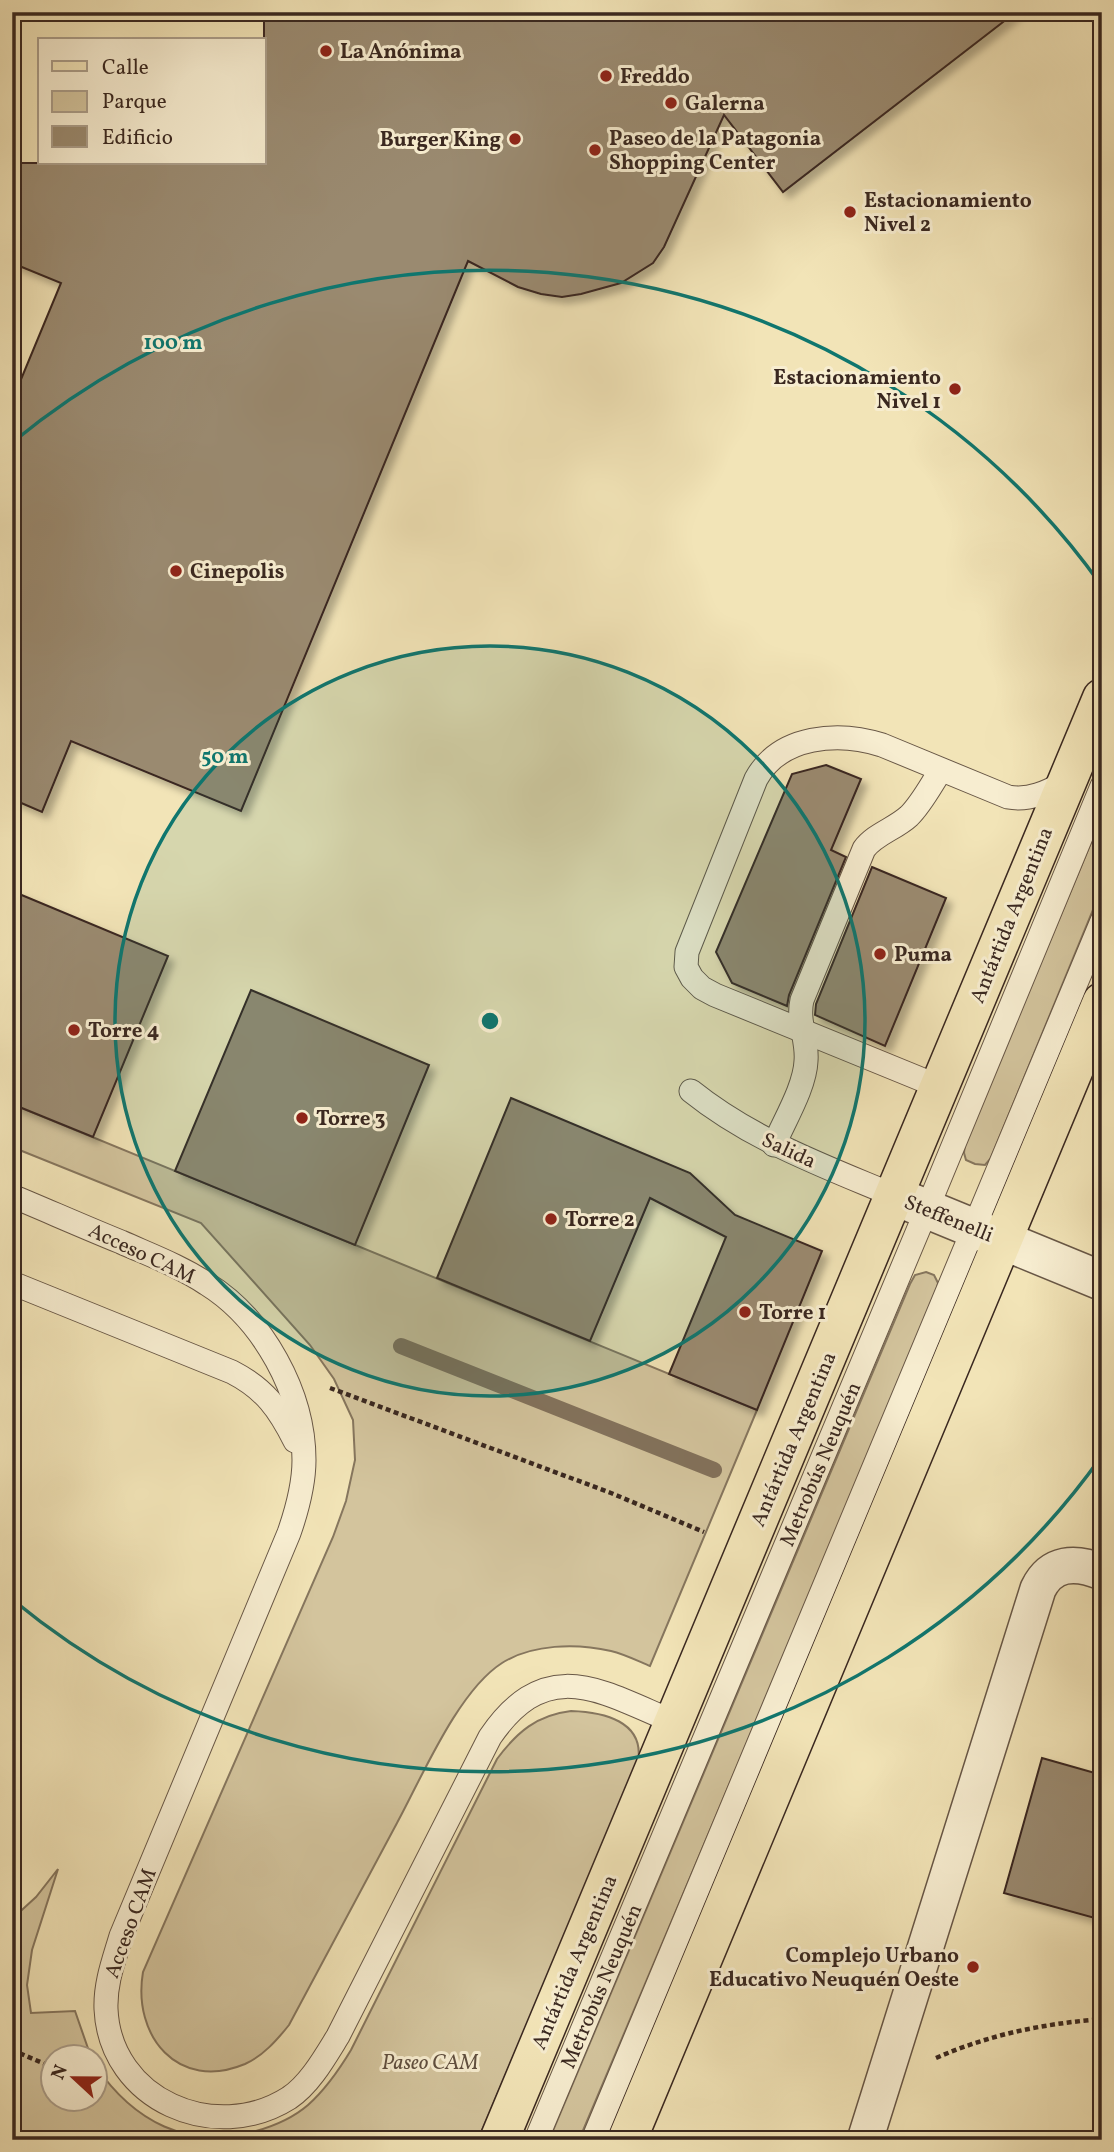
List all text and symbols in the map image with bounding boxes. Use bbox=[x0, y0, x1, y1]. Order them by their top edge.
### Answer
legend bbox=[38, 38, 266, 164]
place label: La Anónima bbox=[340, 38, 462, 67]
marker: La Anónima bbox=[318, 43, 334, 59]
text: Calle bbox=[102, 54, 149, 83]
place label: Freddo bbox=[620, 63, 690, 92]
marker: Freddo bbox=[598, 68, 614, 84]
text: Parque bbox=[102, 88, 167, 117]
place label: Galerna bbox=[685, 90, 765, 119]
marker: Galerna bbox=[663, 95, 679, 111]
text: Edificio bbox=[102, 124, 173, 153]
place label: Paseo de la Patagonia Shopping Center bbox=[609, 125, 821, 178]
place label: Burger King bbox=[380, 126, 501, 155]
marker: Burger King bbox=[507, 131, 523, 147]
marker: Paseo de la Patagonia Shopping Center bbox=[587, 142, 603, 158]
place label: Estacionamiento Nivel 2 bbox=[864, 187, 1032, 240]
marker: Estacionamiento Nivel 2 bbox=[842, 204, 858, 220]
text: 100 m bbox=[143, 329, 203, 358]
place label: Estacionamiento Nivel 1 bbox=[773, 364, 941, 417]
marker: Estacionamiento Nivel 1 bbox=[947, 381, 963, 397]
place label: Cinepolis bbox=[190, 558, 285, 587]
marker: Cinepolis bbox=[168, 563, 184, 579]
text: 50 m bbox=[201, 743, 249, 772]
street label: Antártida Argentina bbox=[964, 823, 1061, 1008]
place label: Puma bbox=[894, 941, 952, 970]
marker: Puma bbox=[872, 946, 888, 962]
centre of rings bbox=[478, 1009, 502, 1033]
place label: Torre 4 bbox=[88, 1017, 160, 1046]
marker: Torre 4 bbox=[66, 1022, 82, 1038]
place label: Torre 3 bbox=[316, 1105, 385, 1134]
marker: Torre 3 bbox=[294, 1110, 310, 1126]
street label: Salida bbox=[756, 1126, 820, 1177]
street label: Steffenelli bbox=[899, 1188, 997, 1250]
place label: Torre 2 bbox=[565, 1206, 635, 1235]
marker: Torre 2 bbox=[543, 1211, 559, 1227]
street label: Acceso CAM bbox=[83, 1217, 200, 1292]
place label: Torre 1 bbox=[759, 1299, 826, 1328]
marker: Torre 1 bbox=[737, 1304, 753, 1320]
street label: Antártida Argentina bbox=[744, 1348, 844, 1532]
street label: Metrobús Neuquén bbox=[774, 1378, 869, 1551]
street label: Acceso CAM bbox=[98, 1864, 165, 1983]
street label: Antártida Argentina bbox=[525, 1871, 625, 2055]
street label: Metrobús Neuquén bbox=[555, 1900, 650, 2073]
place label: Complejo Urbano Educativo Neuquén Oeste bbox=[709, 1942, 959, 1995]
marker: Complejo Urbano Educativo Neuquén Oeste bbox=[965, 1959, 981, 1975]
north arrow bbox=[38, 2044, 108, 2114]
park label: Paseo CAM bbox=[382, 2049, 479, 2078]
text: N bbox=[45, 2061, 75, 2084]

